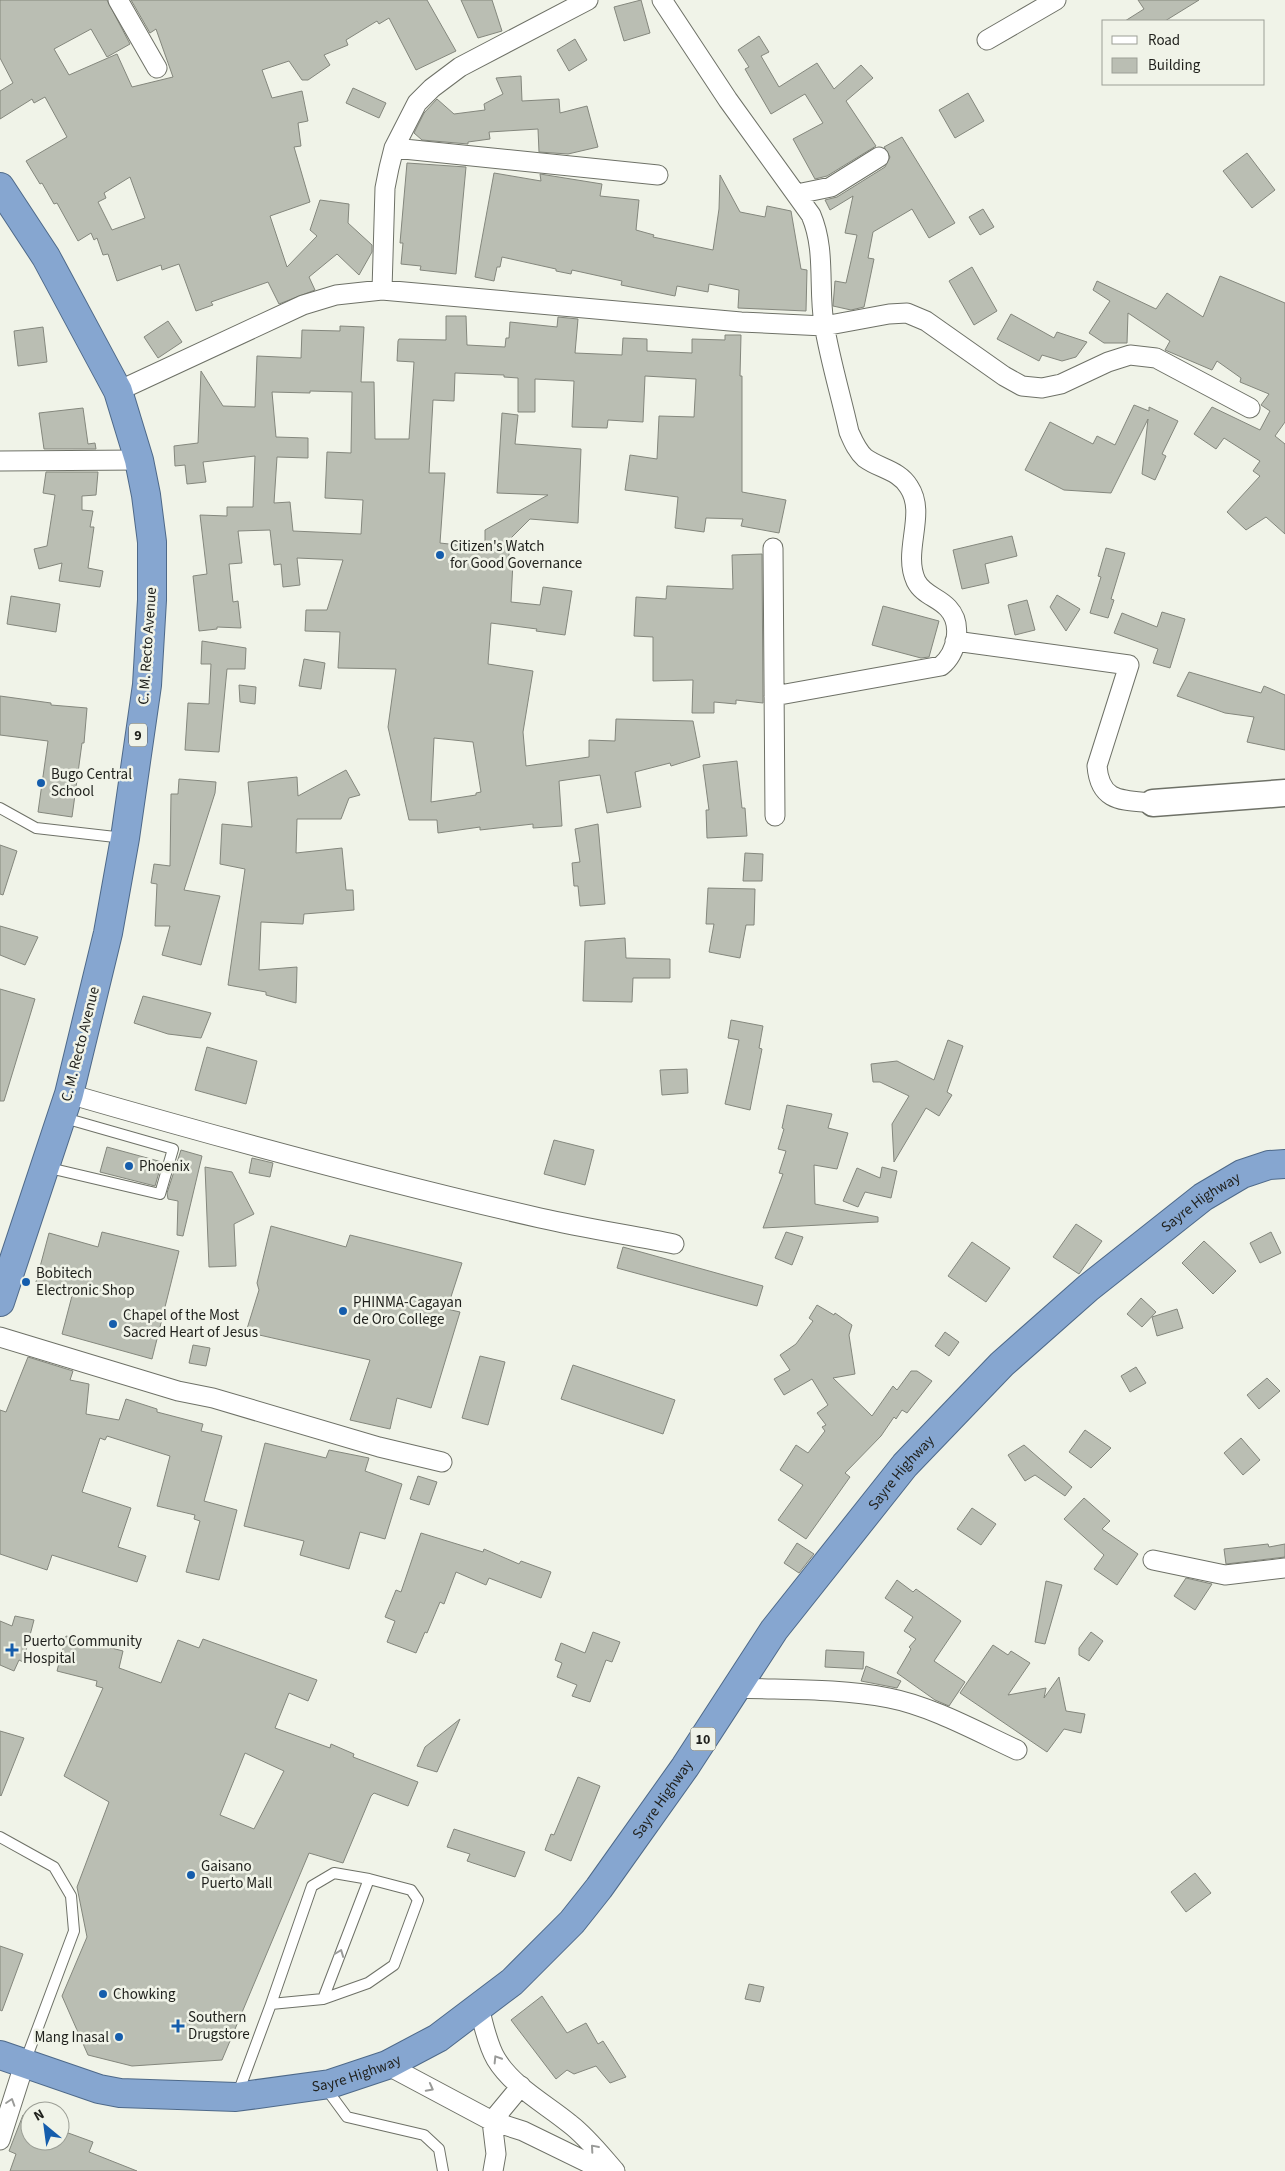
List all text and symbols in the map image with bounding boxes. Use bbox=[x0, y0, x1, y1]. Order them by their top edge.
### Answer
legend bbox=[1102, 20, 1265, 85]
text: Road bbox=[1148, 30, 1180, 51]
text: Building bbox=[1148, 55, 1201, 76]
place label: Citizen's Watch for Good Governance bbox=[450, 536, 582, 574]
marker: Citizen's Watch for Good Governance bbox=[434, 549, 446, 561]
street label: C. M. Recto Avenue bbox=[133, 587, 162, 705]
road number: 9 bbox=[129, 724, 147, 746]
place label: Bugo Central School bbox=[51, 764, 132, 802]
marker: Bugo Central School bbox=[35, 777, 47, 789]
street label: C. M. Recto Avenue bbox=[56, 984, 105, 1104]
place label: Phoenix bbox=[139, 1156, 190, 1177]
marker: Phoenix bbox=[123, 1160, 135, 1172]
street label: Sayre Highway bbox=[1157, 1167, 1244, 1237]
place label: Bobitech Electronic Shop bbox=[36, 1263, 134, 1301]
marker: Bobitech Electronic Shop bbox=[20, 1276, 32, 1288]
place label: PHINMA-Cagayan de Oro College bbox=[353, 1292, 462, 1330]
place label: Chapel of the Most Sacred Heart of Jesus bbox=[123, 1305, 258, 1343]
marker: PHINMA-Cagayan de Oro College bbox=[337, 1305, 349, 1317]
marker: Chapel of the Most Sacred Heart of Jesus bbox=[107, 1318, 119, 1330]
street label: Sayre Highway bbox=[863, 1431, 939, 1515]
place label: Puerto Community Hospital bbox=[23, 1631, 142, 1669]
marker: Puerto Community Hospital bbox=[5, 1643, 19, 1657]
road number: 10 bbox=[690, 1728, 716, 1750]
street label: Sayre Highway bbox=[627, 1756, 698, 1843]
place label: Gaisano Puerto Mall bbox=[201, 1856, 273, 1894]
marker: Gaisano Puerto Mall bbox=[185, 1869, 197, 1881]
one-way arrow bbox=[334, 1949, 344, 1958]
place label: Chowking bbox=[113, 1984, 176, 2005]
marker: Chowking bbox=[97, 1988, 109, 2000]
place label: Southern Drugstore bbox=[188, 2007, 250, 2045]
marker: Southern Drugstore bbox=[172, 2020, 184, 2032]
place label: Mang Inasal bbox=[34, 2027, 109, 2048]
marker: Mang Inasal bbox=[113, 2031, 125, 2043]
street label: Sayre Highway bbox=[311, 2050, 405, 2097]
one-way arrow bbox=[493, 2055, 503, 2064]
one-way arrow bbox=[425, 2082, 434, 2092]
one-way arrow bbox=[6, 2099, 16, 2107]
north arrow bbox=[20, 2101, 70, 2151]
text: N bbox=[30, 2105, 48, 2127]
one-way arrow bbox=[591, 2144, 600, 2153]

